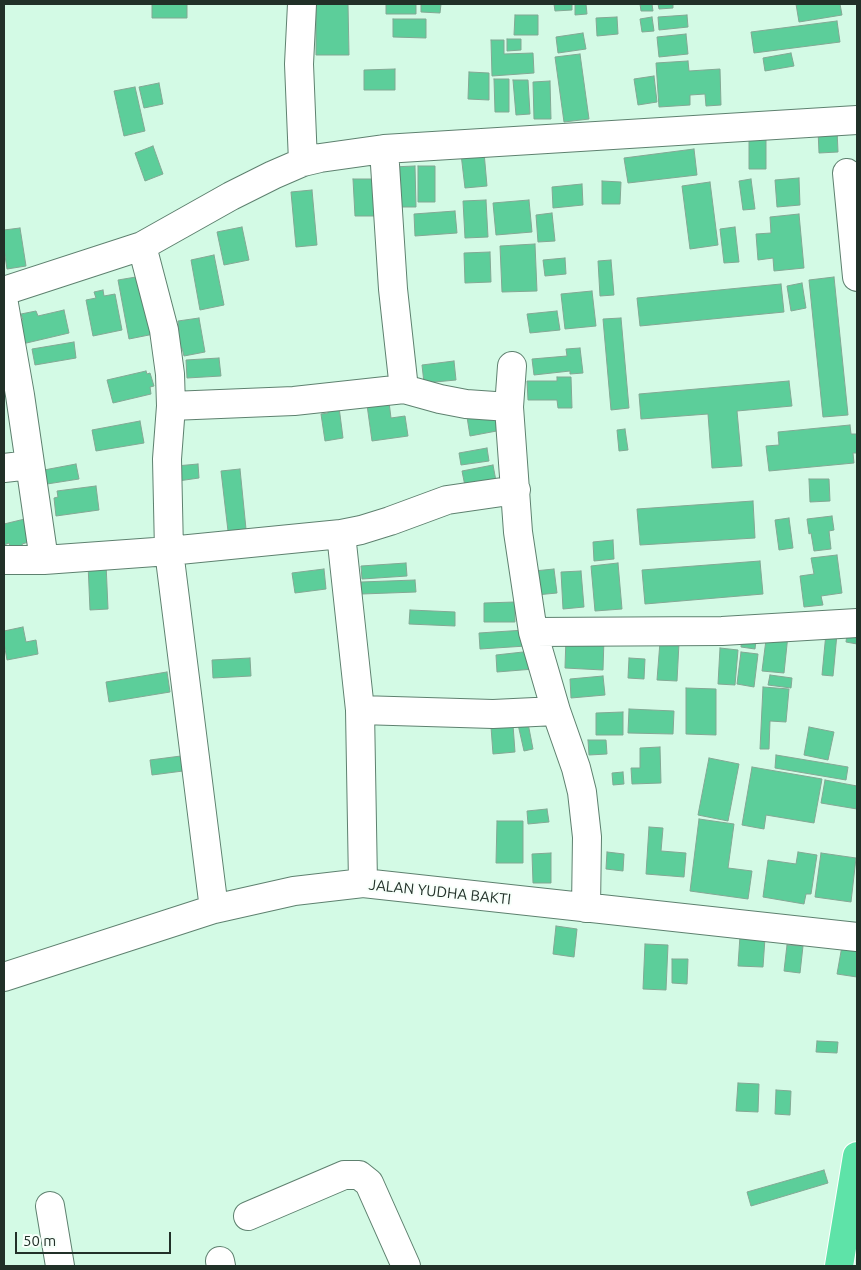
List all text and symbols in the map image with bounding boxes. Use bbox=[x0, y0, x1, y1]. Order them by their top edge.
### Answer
street label: JALAN YUDHA BAKTI bbox=[368, 876, 512, 908]
scale bar bbox=[18, 1222, 174, 1254]
text: 50 m bbox=[23, 1232, 56, 1249]

